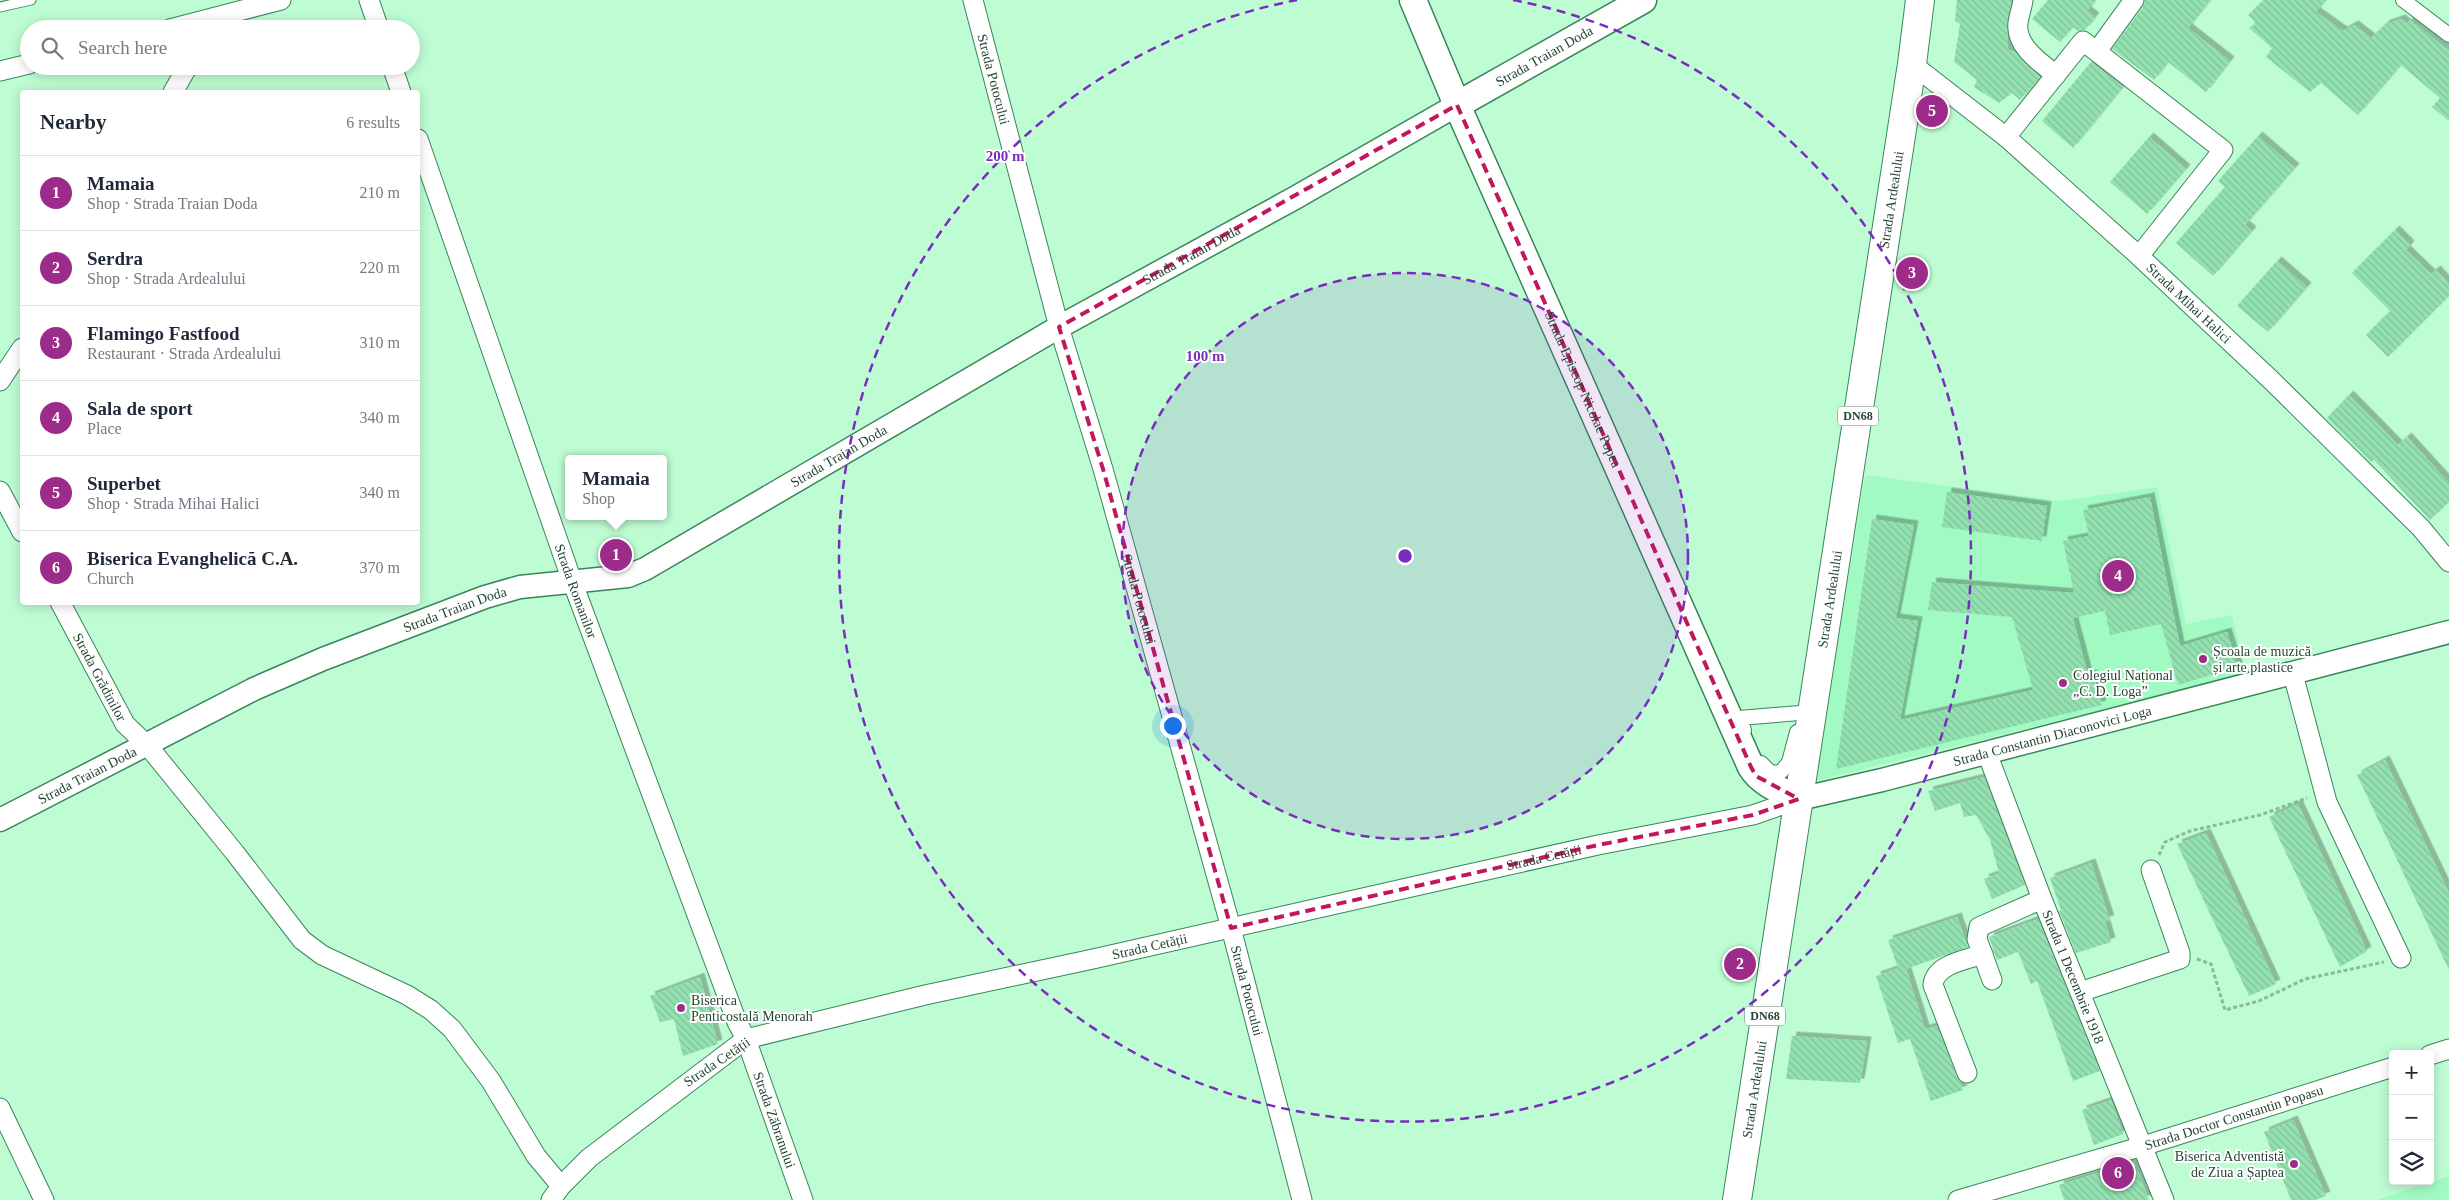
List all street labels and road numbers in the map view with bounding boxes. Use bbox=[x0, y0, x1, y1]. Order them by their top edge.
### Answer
street label: Strada Traian Doda bbox=[1493, 22, 1596, 89]
street label: Strada Potocului bbox=[975, 32, 1013, 126]
street label: Strada Ardealului bbox=[1876, 150, 1906, 250]
street label: Strada Traian Doda bbox=[1140, 222, 1243, 287]
street label: Strada Mihai Halici bbox=[2144, 260, 2234, 346]
street label: Strada Episcop Nicolae Popea bbox=[1542, 309, 1625, 470]
road number: DN68 bbox=[1838, 406, 1878, 426]
street label: Strada Traian Doda bbox=[788, 422, 890, 490]
street label: Strada Romanilor bbox=[552, 542, 600, 641]
street label: Strada Ardealului bbox=[1815, 549, 1844, 649]
street label: Strada Potocului bbox=[1120, 552, 1159, 646]
street label: Strada Traian Doda bbox=[401, 584, 509, 635]
street label: Strada Grădinilor bbox=[70, 630, 130, 724]
street label: Strada Constantin Diaconovici Loga bbox=[1951, 702, 2154, 769]
street label: Strada Traian Doda bbox=[35, 743, 140, 807]
street label: Strada Cetății bbox=[1505, 841, 1583, 873]
street label: Strada 1 Decembrie 1918 bbox=[2040, 908, 2107, 1046]
street label: Strada Cetății bbox=[1111, 930, 1189, 962]
street label: Strada Potocului bbox=[1228, 944, 1266, 1038]
road number: DN68 bbox=[1745, 1006, 1785, 1026]
street label: Strada Cetății bbox=[681, 1034, 754, 1090]
street label: Strada Ardealului bbox=[1739, 1039, 1769, 1139]
street label: Strada Zăbranului bbox=[751, 1070, 799, 1170]
street label: Strada Doctor Constantin Popasu bbox=[2143, 1082, 2325, 1153]

